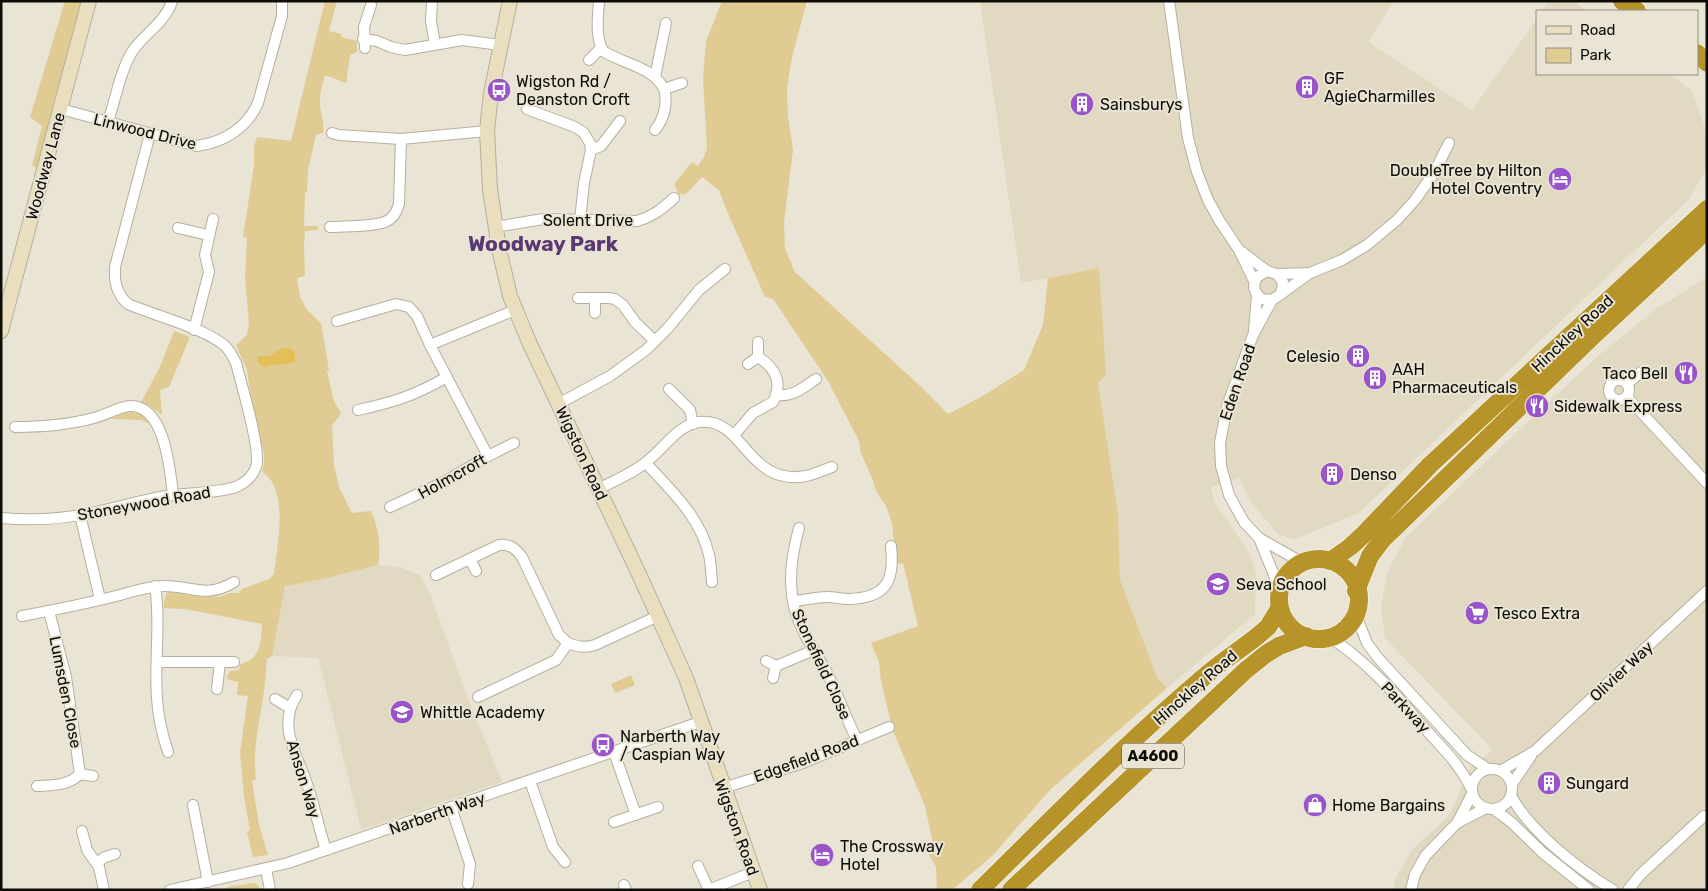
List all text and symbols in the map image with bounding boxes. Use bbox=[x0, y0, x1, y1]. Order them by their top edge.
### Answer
legend bbox=[1536, 10, 1698, 75]
text: Road bbox=[1580, 21, 1616, 39]
text: Park bbox=[1580, 46, 1611, 64]
place label: GF AgieCharmilles bbox=[1324, 69, 1435, 106]
place label: Wigston Rd / Deanston Croft bbox=[516, 72, 630, 109]
building icon: GF AgieCharmilles bbox=[1294, 74, 1320, 100]
bus stop icon: Wigston Rd / Deanston Croft bbox=[486, 77, 512, 103]
building icon: Sainsburys bbox=[1069, 91, 1095, 117]
place label: Sainsburys bbox=[1100, 95, 1183, 114]
street label: Woodway Lane bbox=[22, 110, 69, 222]
street label: Linwood Drive bbox=[91, 110, 198, 153]
place label: DoubleTree by Hilton Hotel Coventry bbox=[1390, 161, 1542, 198]
hotel icon: DoubleTree by Hilton Hotel Coventry bbox=[1547, 166, 1573, 192]
street label: Solent Drive bbox=[543, 211, 633, 230]
district label: Woodway Park bbox=[468, 231, 619, 256]
street label: Hinckley Road bbox=[1528, 291, 1617, 376]
street label: Eden Road bbox=[1216, 341, 1259, 423]
building icon: Celesio bbox=[1345, 343, 1371, 369]
place label: Celesio bbox=[1286, 347, 1340, 366]
place label: AAH Pharmaceuticals bbox=[1392, 360, 1517, 397]
restaurant icon: Taco Bell bbox=[1673, 360, 1699, 386]
place label: Taco Bell bbox=[1602, 364, 1668, 383]
building icon: AAH Pharmaceuticals bbox=[1362, 365, 1388, 391]
restaurant icon: Sidewalk Express bbox=[1524, 393, 1550, 419]
place label: Sidewalk Express bbox=[1554, 397, 1682, 416]
street label: Wigston Road bbox=[552, 403, 612, 503]
street label: Holmcroft bbox=[415, 450, 490, 503]
building icon: Denso bbox=[1319, 461, 1345, 487]
place label: Denso bbox=[1350, 465, 1397, 484]
street label: Stoneywood Road bbox=[76, 482, 212, 525]
school or university icon: Seva School bbox=[1205, 571, 1231, 597]
place label: Seva School bbox=[1236, 575, 1327, 594]
supermarket icon: Tesco Extra bbox=[1464, 600, 1490, 626]
place label: Tesco Extra bbox=[1494, 604, 1580, 623]
street label: Stonefield Close bbox=[788, 606, 856, 723]
street label: Lumsden Close bbox=[45, 634, 86, 750]
street label: Olivier Way bbox=[1586, 637, 1657, 705]
street label: Hinckley Road bbox=[1150, 646, 1241, 729]
street label: Parkway bbox=[1377, 678, 1434, 737]
school or university icon: Whittle Academy bbox=[389, 699, 415, 725]
place label: Whittle Academy bbox=[420, 703, 545, 722]
place label: Narberth Way / Caspian Way bbox=[620, 727, 725, 764]
street label: Edgefield Road bbox=[751, 731, 861, 786]
bus stop icon: Narberth Way / Caspian Way bbox=[590, 732, 616, 758]
street label: Anson Way bbox=[283, 738, 325, 821]
road number: A4600 bbox=[1122, 744, 1184, 768]
building icon: Sungard bbox=[1536, 770, 1562, 796]
place label: Sungard bbox=[1566, 774, 1629, 793]
street label: Wigston Road bbox=[710, 776, 763, 878]
street label: Narberth Way bbox=[387, 788, 488, 839]
shop icon: Home Bargains bbox=[1302, 792, 1328, 818]
place label: Home Bargains bbox=[1332, 796, 1445, 815]
place label: The Crossway Hotel bbox=[840, 837, 944, 874]
hotel icon: The Crossway Hotel bbox=[809, 842, 835, 868]

